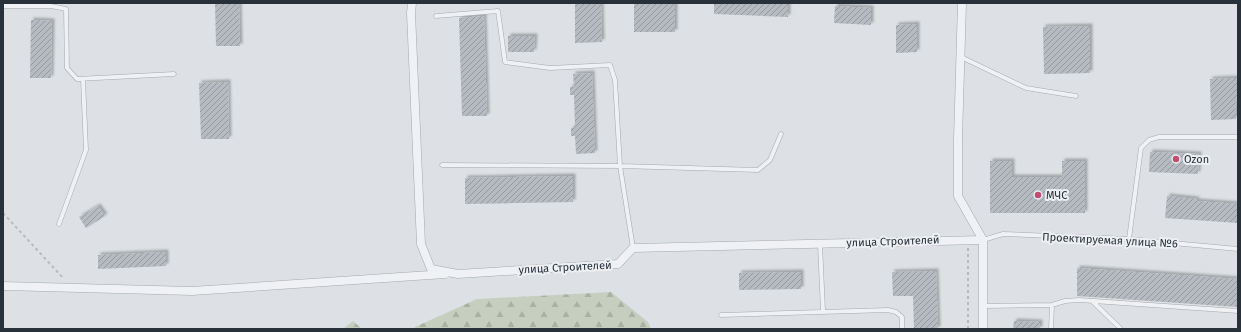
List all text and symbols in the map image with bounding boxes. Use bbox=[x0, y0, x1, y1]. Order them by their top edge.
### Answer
place label: Ozon bbox=[1184, 153, 1209, 166]
marker: Ozon bbox=[1171, 154, 1181, 164]
place label: МЧС bbox=[1046, 189, 1067, 202]
marker: МЧС bbox=[1033, 190, 1043, 200]
street label: Проектируемая улица №6 bbox=[1042, 230, 1178, 251]
street label: улица Строителей bbox=[846, 233, 940, 250]
street label: улица Строителей bbox=[518, 259, 612, 276]

